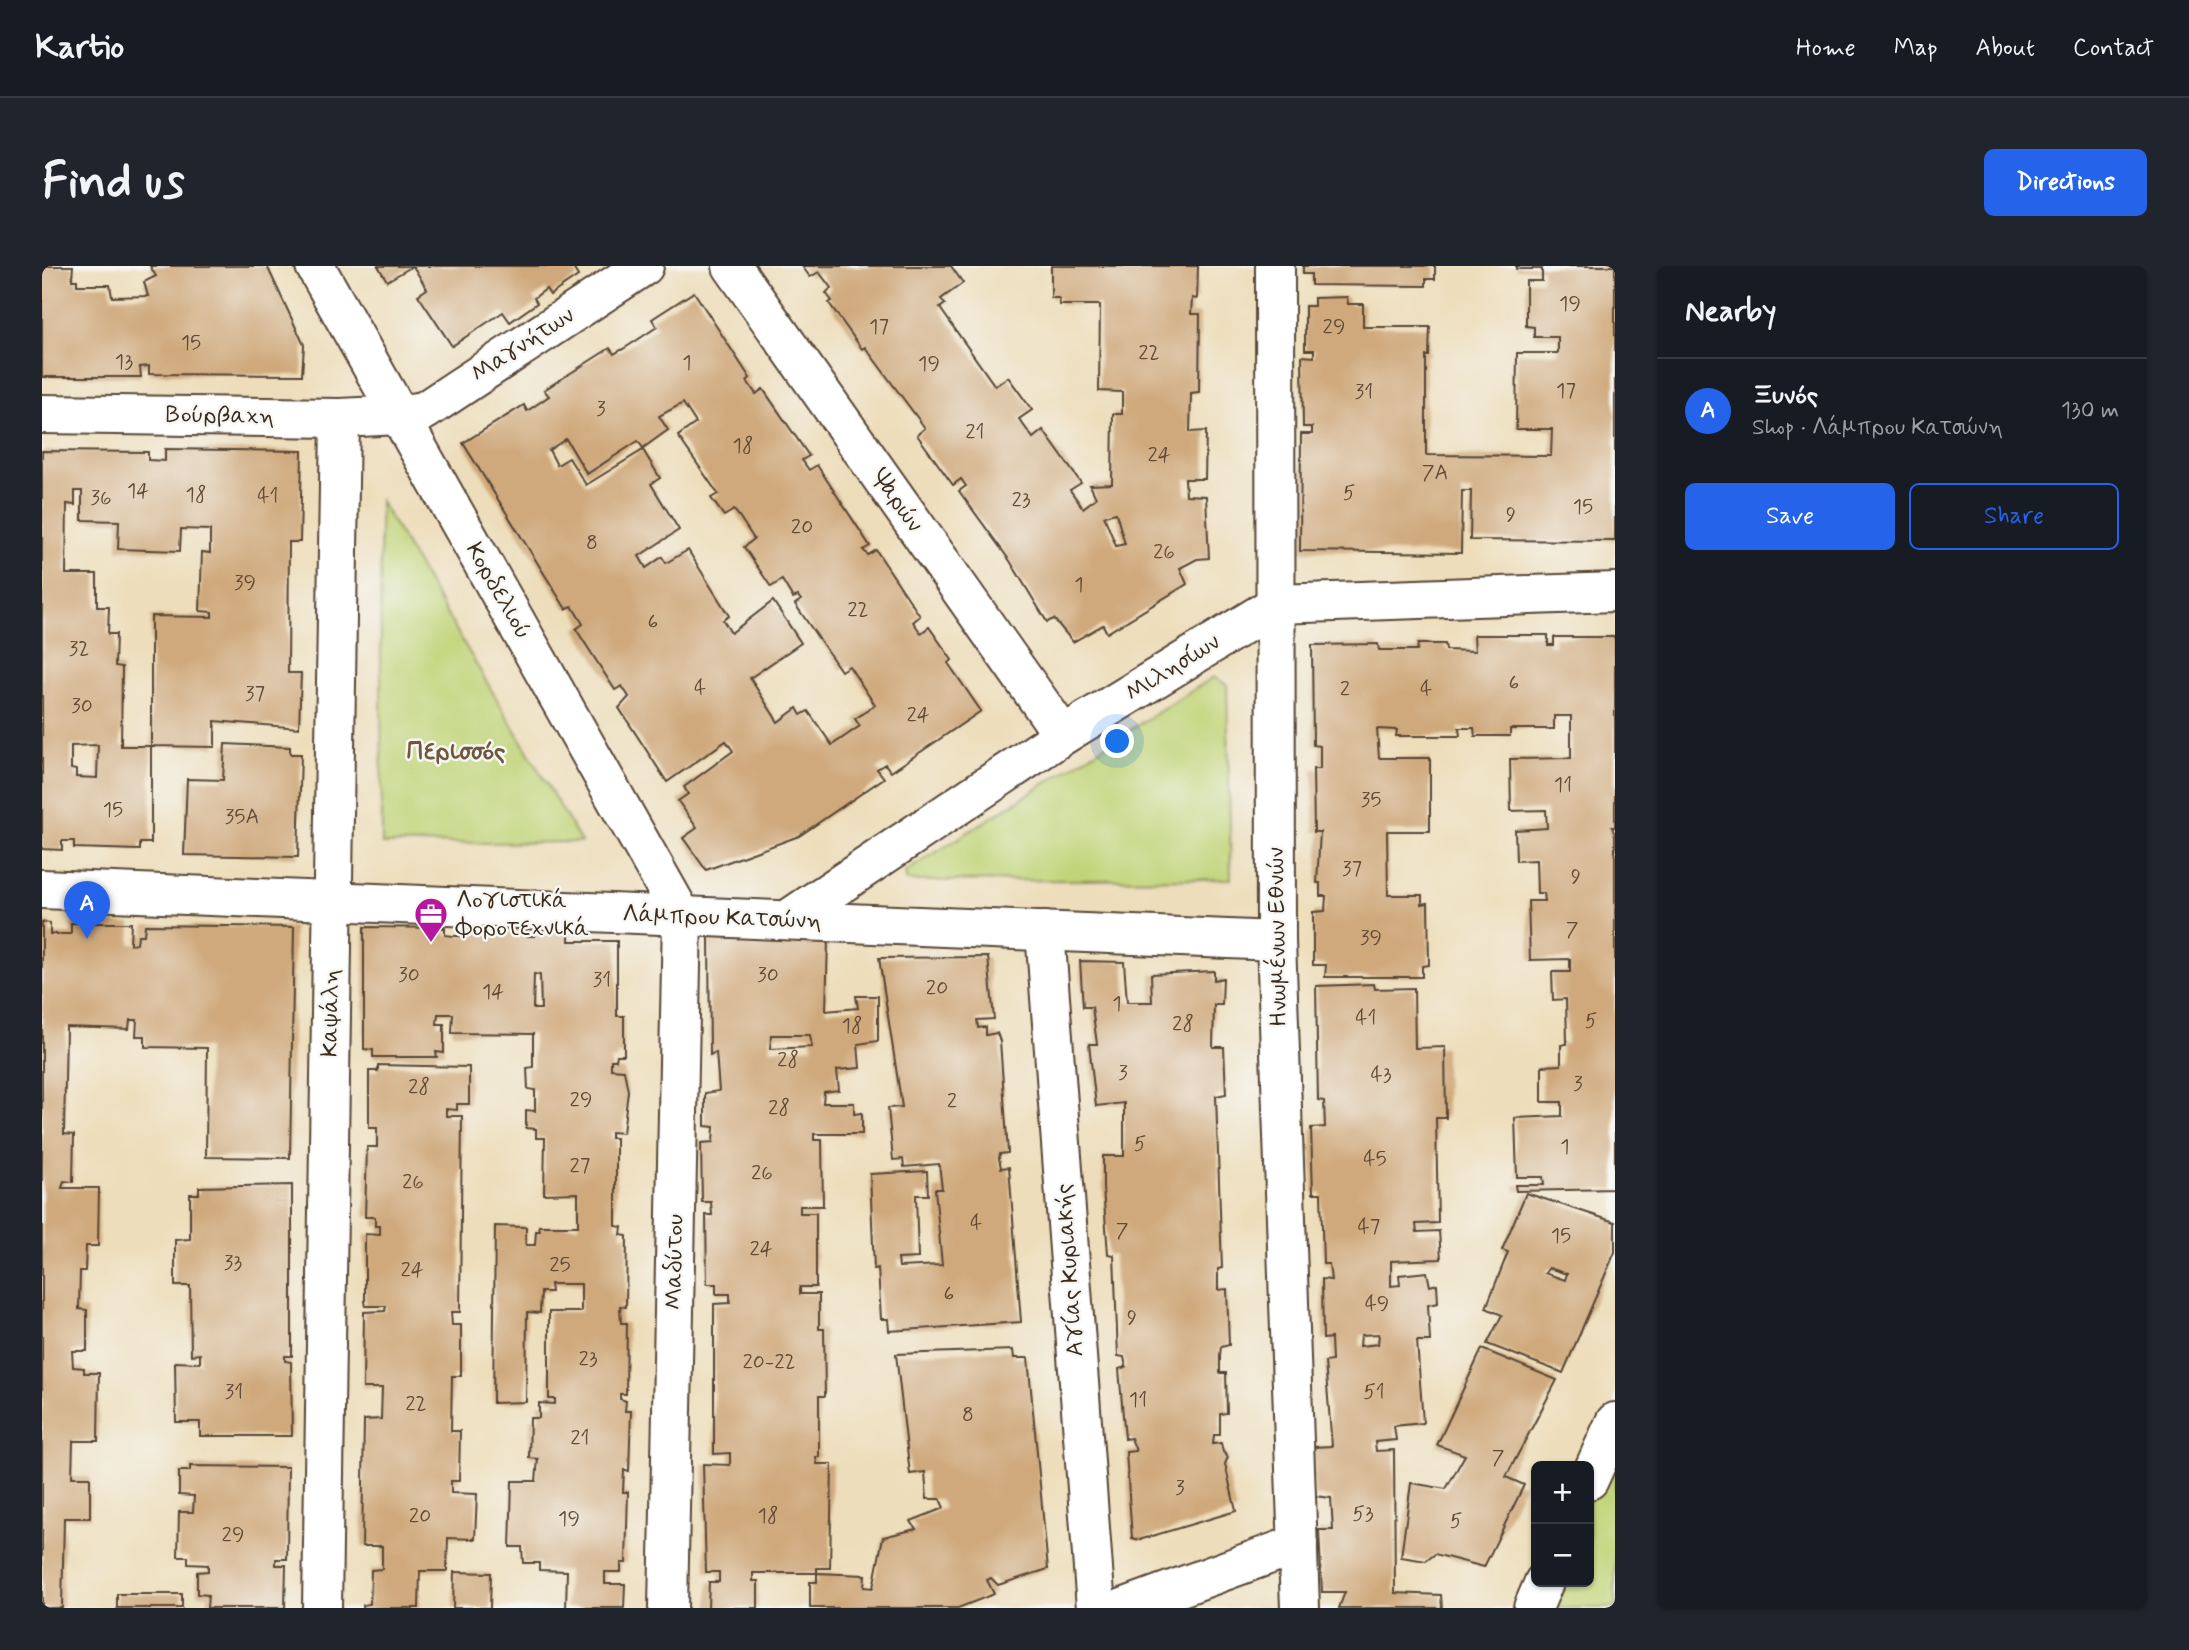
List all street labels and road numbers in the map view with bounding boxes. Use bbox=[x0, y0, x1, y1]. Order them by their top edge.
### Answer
street label: Μαγνήτων bbox=[466, 300, 580, 390]
street label: Βούρβαχη bbox=[165, 400, 275, 432]
street label: Ψαρών bbox=[864, 463, 930, 539]
street label: Κορδελιού bbox=[458, 537, 538, 645]
street label: Μιλησίων bbox=[1120, 627, 1226, 709]
street label: Ηνωμένων Εθνών bbox=[1260, 847, 1295, 1027]
street label: Λάμπρου Κατσώνη bbox=[622, 899, 822, 937]
street label: Καψάλη bbox=[315, 969, 347, 1057]
street label: Αγίας Κυριακής bbox=[1048, 1182, 1092, 1358]
street label: Μαδύτου bbox=[659, 1214, 691, 1310]

